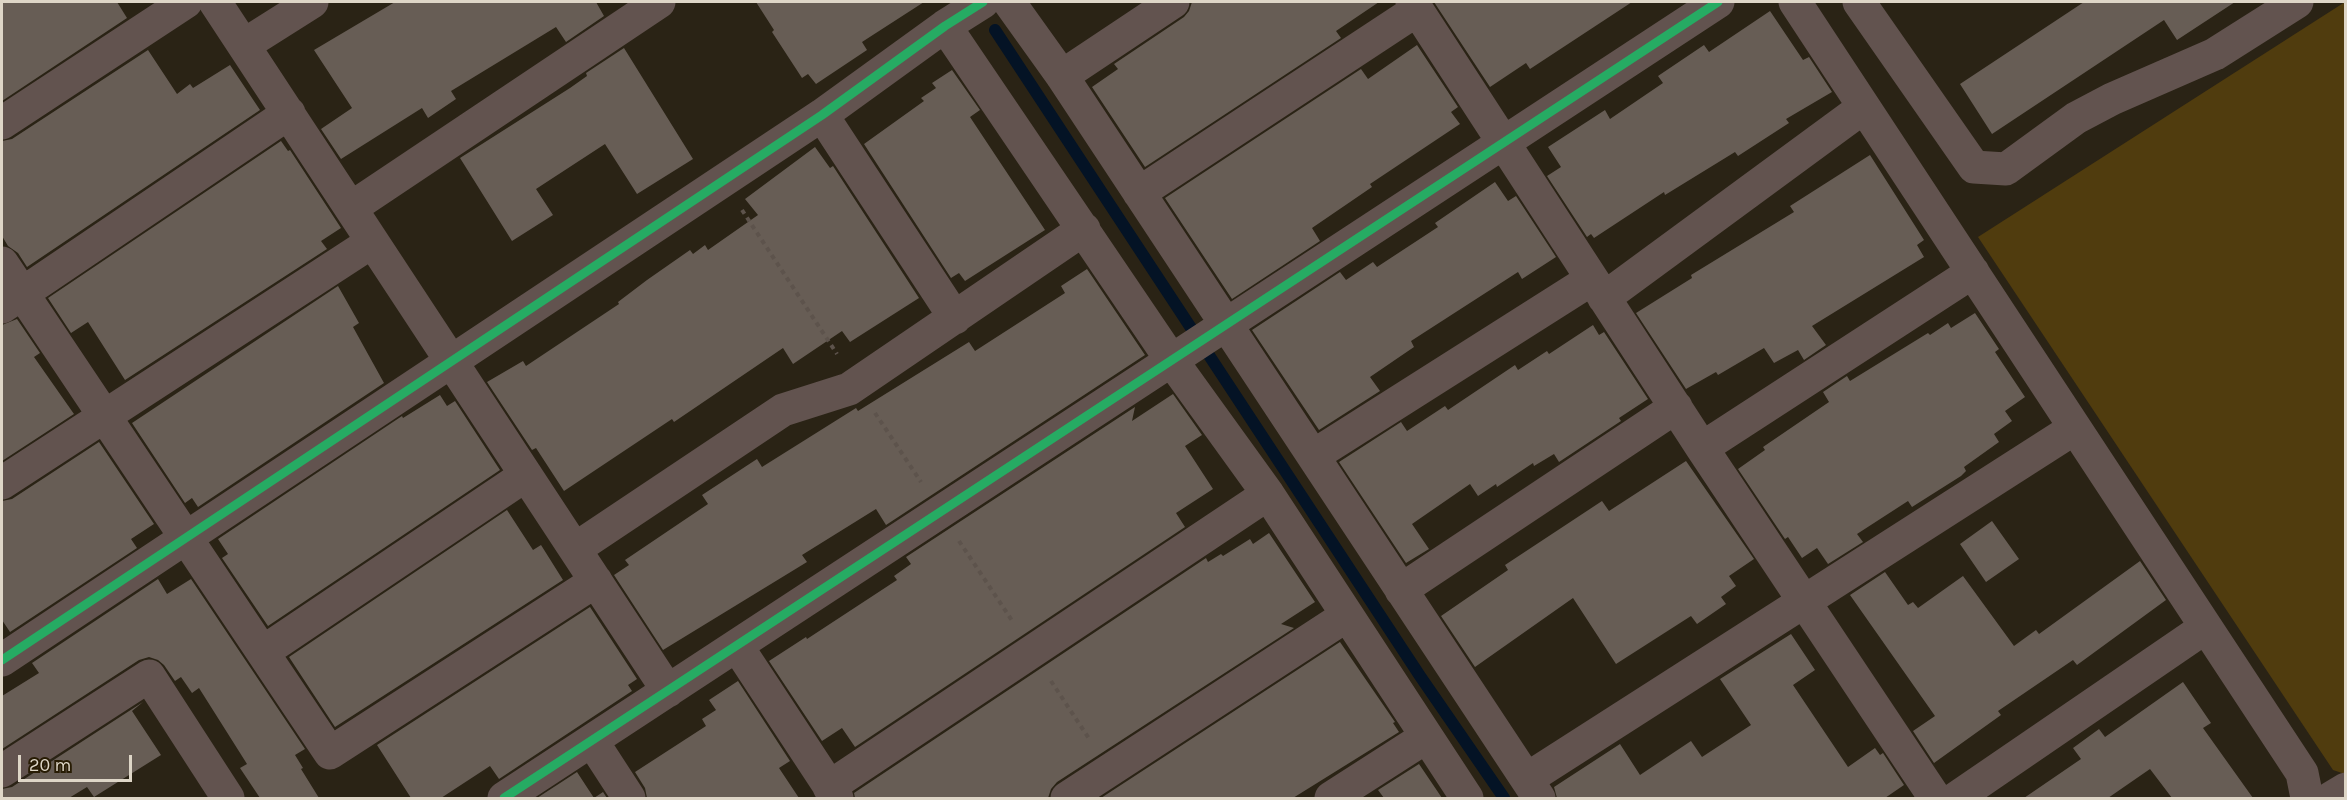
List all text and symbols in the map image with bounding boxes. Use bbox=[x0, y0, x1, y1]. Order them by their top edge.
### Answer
scale bar bbox=[21, 743, 135, 781]
text: 20 m bbox=[29, 754, 71, 776]

